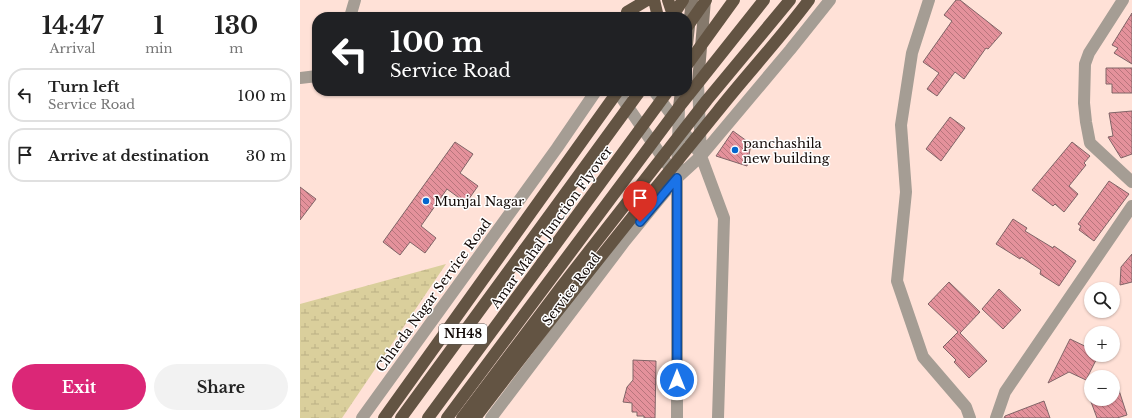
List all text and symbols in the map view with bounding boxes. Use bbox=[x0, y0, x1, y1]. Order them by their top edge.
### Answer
text: 14:47 bbox=[42, 11, 103, 40]
text: 1 bbox=[154, 11, 164, 40]
text: 130 bbox=[214, 11, 258, 40]
text: 100 m bbox=[390, 25, 483, 60]
icon: left bbox=[324, 28, 376, 80]
text: Arrival bbox=[50, 40, 96, 57]
text: min bbox=[145, 40, 172, 57]
text: m bbox=[229, 40, 243, 57]
text: Service Road bbox=[390, 60, 511, 82]
text: Turn left bbox=[48, 77, 119, 96]
icon: left bbox=[14, 84, 36, 106]
text: 100 m bbox=[237, 86, 286, 105]
text: Service Road bbox=[48, 96, 135, 113]
place label: panchashila new building bbox=[743, 135, 830, 167]
street label: Amar Mahal Junction Flyover bbox=[486, 142, 617, 313]
icon: arrive bbox=[14, 144, 36, 166]
marker: panchashila new building bbox=[730, 145, 740, 155]
text: Arrive at destination bbox=[48, 146, 209, 165]
text: 30 m bbox=[246, 146, 286, 165]
pin bbox=[623, 181, 657, 222]
icon: arrive bbox=[629, 187, 651, 209]
place label: Munjal Nagar bbox=[434, 193, 525, 210]
marker: Munjal Nagar bbox=[421, 196, 431, 206]
street label: Chheda Nagar Service Road bbox=[372, 215, 495, 375]
street label: Service Road bbox=[538, 249, 605, 329]
map controls bbox=[1084, 282, 1120, 406]
button: search bbox=[1084, 282, 1120, 318]
road number: NH48 bbox=[439, 324, 487, 344]
button: + bbox=[1084, 326, 1120, 362]
position arrow bbox=[656, 359, 698, 401]
button: Exit bbox=[12, 364, 146, 410]
button: Share bbox=[154, 364, 288, 410]
button: − bbox=[1084, 370, 1120, 406]

